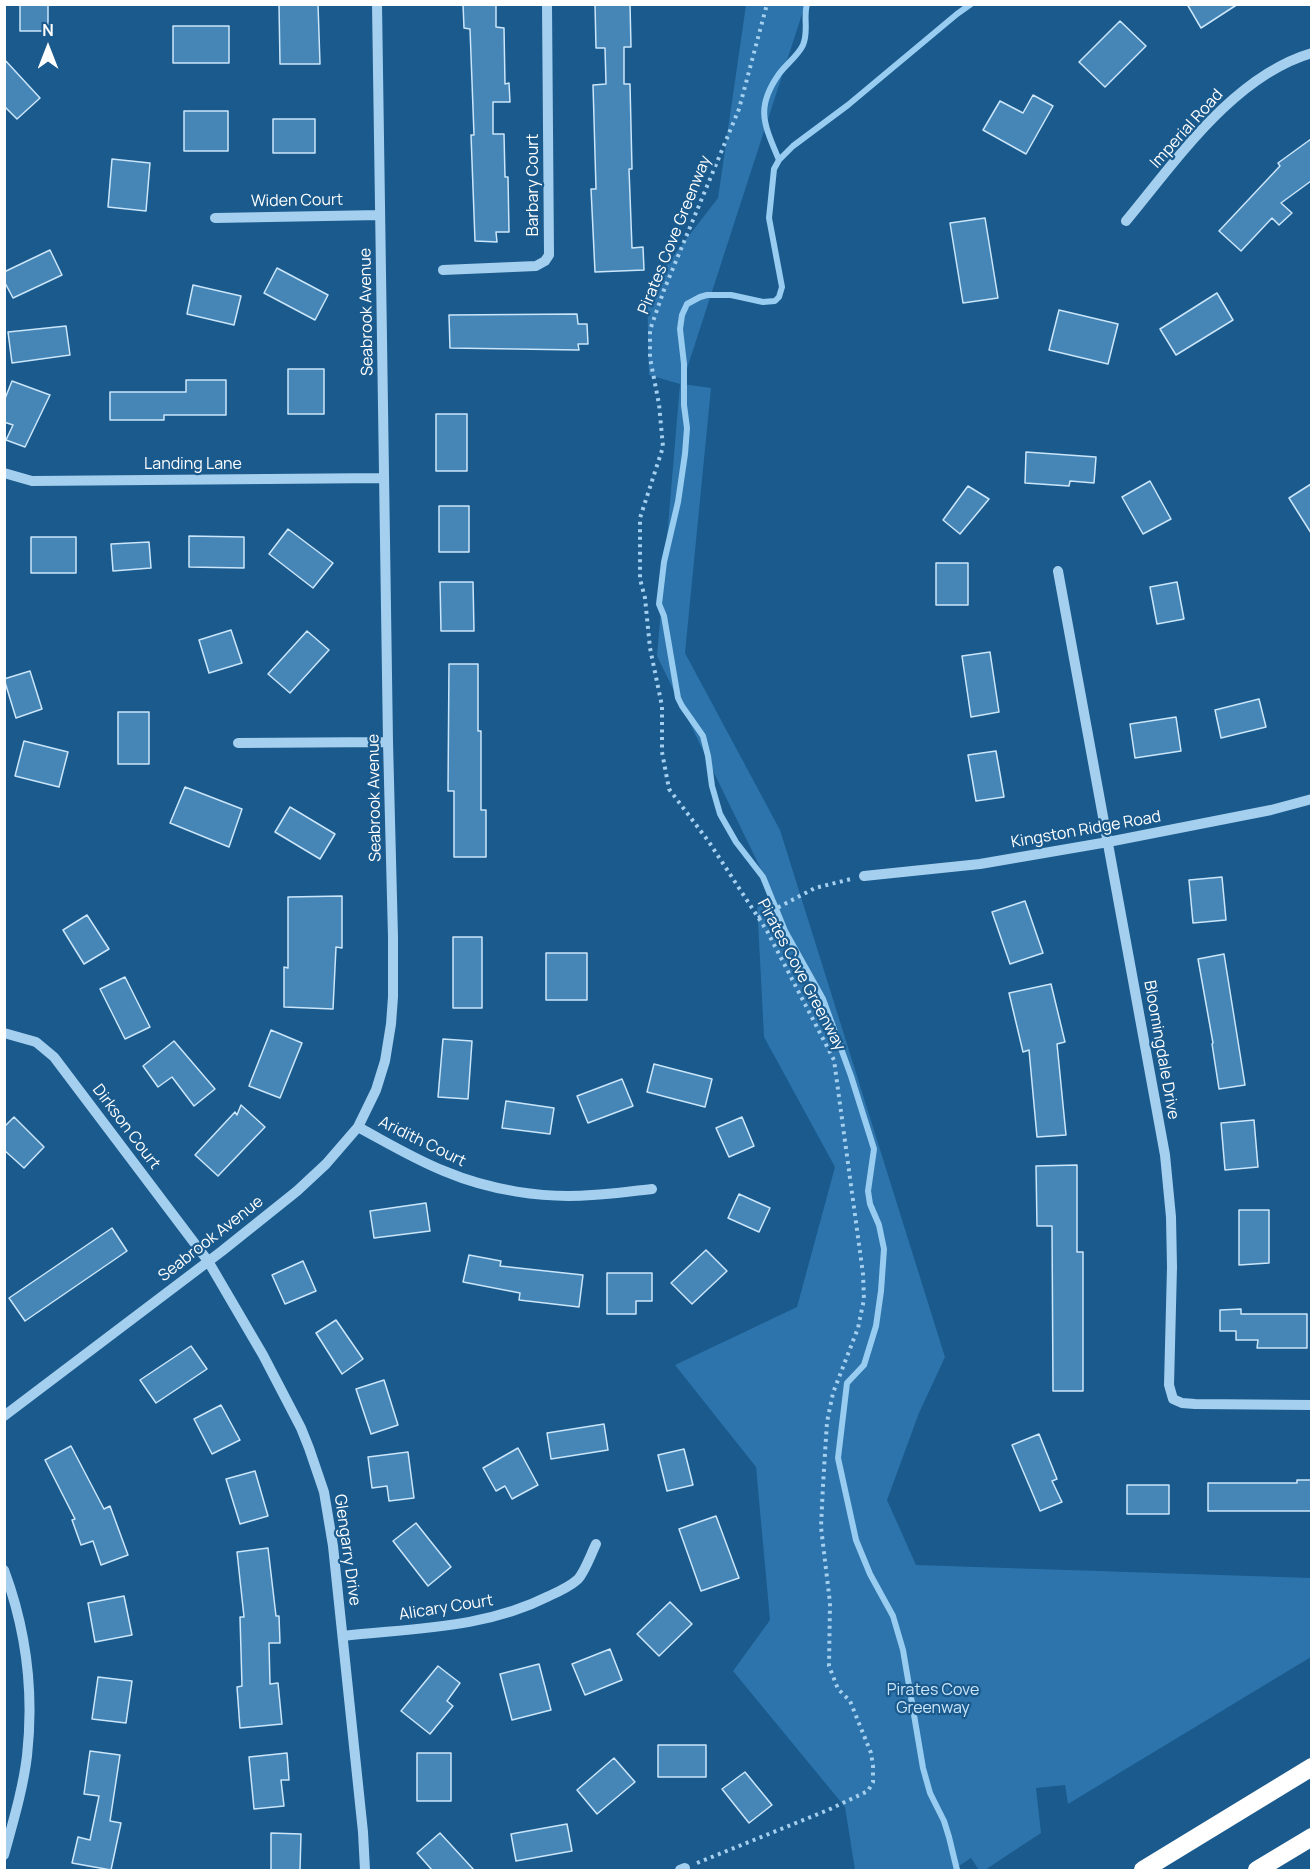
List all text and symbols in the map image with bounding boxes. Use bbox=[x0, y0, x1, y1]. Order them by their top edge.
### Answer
north arrow bbox=[18, 18, 78, 78]
text: N bbox=[42, 19, 54, 41]
street label: Imperial Road bbox=[1147, 86, 1227, 172]
street label: Barbary Court bbox=[524, 134, 544, 236]
street label: Pirates Cove Greenway bbox=[634, 153, 716, 317]
street label: Widen Court bbox=[251, 191, 343, 211]
street label: Seabrook Avenue bbox=[356, 248, 378, 376]
street label: Landing Lane bbox=[144, 455, 242, 475]
street label: Seabrook Avenue bbox=[364, 734, 386, 862]
street label: Kingston Ridge Road bbox=[1009, 807, 1163, 853]
street label: Pirates Cove Greenway bbox=[753, 896, 849, 1054]
street label: Bloomingdale Drive bbox=[1139, 979, 1183, 1121]
street label: Dirkson Court bbox=[88, 1081, 164, 1173]
street label: Aridith Court bbox=[375, 1113, 469, 1171]
street label: Seabrook Avenue bbox=[155, 1192, 267, 1286]
street label: Glengarry Drive bbox=[330, 1493, 364, 1607]
street label: Alicary Court bbox=[397, 1591, 495, 1625]
park label: Pirates Cove Greenway bbox=[887, 1681, 979, 1719]

